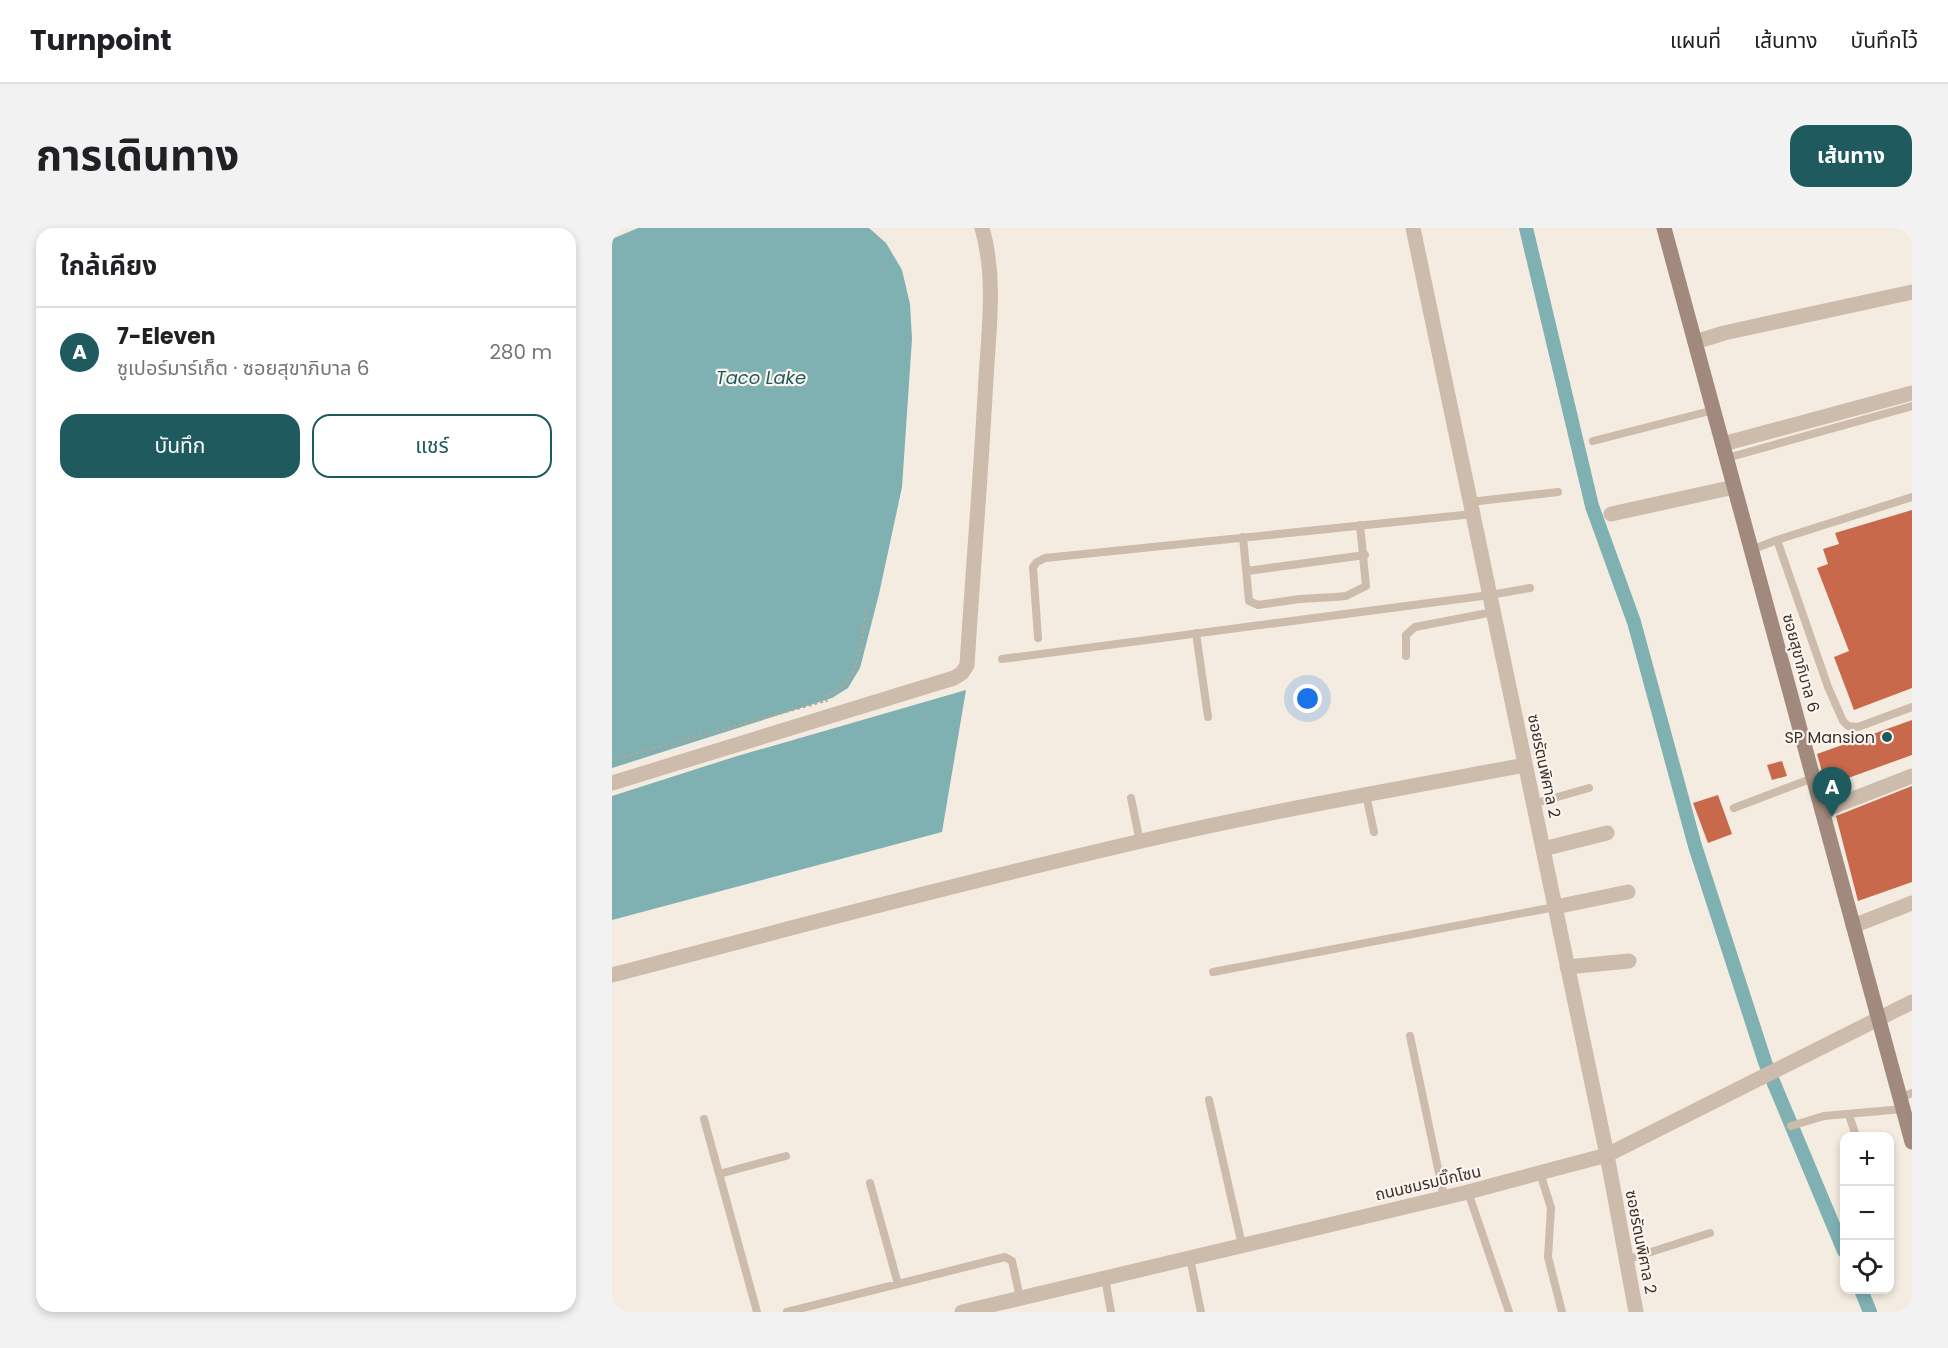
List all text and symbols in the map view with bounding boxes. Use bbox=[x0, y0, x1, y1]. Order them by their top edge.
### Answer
text: Turnpoint bbox=[30, 21, 172, 60]
text: แผนที่ bbox=[1670, 26, 1721, 55]
text: เส้นทาง bbox=[1754, 26, 1818, 55]
text: บันทึกไว้ bbox=[1851, 26, 1918, 55]
button: เส้นทาง bbox=[1790, 125, 1912, 187]
text: การเดินทาง bbox=[36, 126, 239, 185]
text: ใกล้เคียง bbox=[60, 248, 157, 284]
text: 7-Eleven bbox=[117, 321, 216, 352]
text: A bbox=[72, 338, 87, 366]
text: 280 m bbox=[489, 338, 552, 366]
text: ซูเปอร์มาร์เก็ต · ซอยสุขาภิบาล 6 bbox=[117, 354, 370, 382]
water label: Taco Lake bbox=[716, 365, 806, 390]
button: บันทึก bbox=[60, 414, 300, 478]
button: แชร์ bbox=[312, 414, 552, 478]
street label: ซอยสุขาภิบาล 6 bbox=[1777, 611, 1825, 715]
your location bbox=[1293, 684, 1322, 713]
street label: ซอยรัตนพิศาล 2 bbox=[1522, 712, 1566, 820]
place label: SP Mansion bbox=[1784, 726, 1875, 749]
marker: SP Mansion bbox=[1880, 730, 1894, 744]
pin: A bbox=[1812, 768, 1852, 817]
map controls bbox=[1840, 1132, 1894, 1294]
button: + bbox=[1840, 1132, 1894, 1186]
street label: ถนนชมรมบิ๊กโซน bbox=[1373, 1160, 1483, 1206]
button: − bbox=[1840, 1186, 1894, 1240]
street label: ซอยรัตนพิศาล 2 bbox=[1620, 1188, 1662, 1296]
button: locate bbox=[1840, 1240, 1894, 1294]

